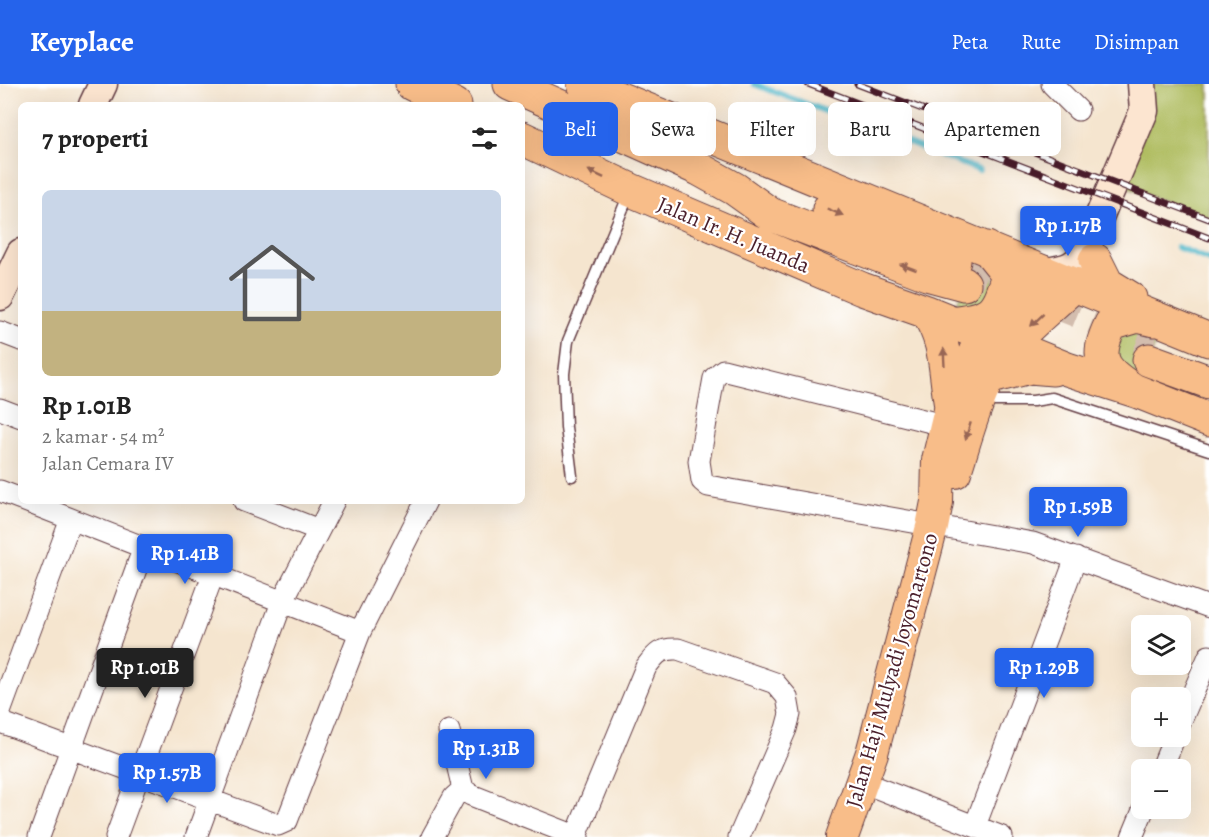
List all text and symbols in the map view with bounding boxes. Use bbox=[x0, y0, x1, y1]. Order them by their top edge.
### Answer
text: Keyplace bbox=[30, 23, 134, 61]
text: Peta bbox=[951, 28, 988, 56]
text: Rute bbox=[1021, 28, 1061, 56]
text: Disimpan bbox=[1094, 28, 1179, 56]
chip: Beli bbox=[543, 102, 618, 156]
chip: Sewa bbox=[630, 102, 716, 156]
chip: Filter bbox=[728, 102, 816, 156]
chip: Baru bbox=[828, 102, 912, 156]
chip: Apartemen bbox=[924, 102, 1061, 156]
text: 7 properti bbox=[42, 121, 148, 156]
icon: filters bbox=[468, 122, 501, 155]
one-way arrow bbox=[588, 169, 605, 178]
street label: Jalan Ir. H. Juanda bbox=[653, 189, 815, 281]
pin: Rp 1.17B bbox=[1006, 206, 1130, 257]
one-way arrow bbox=[826, 207, 844, 217]
text: Rp 1.17B bbox=[1034, 212, 1102, 239]
icon: home bbox=[218, 229, 326, 337]
one-way arrow bbox=[899, 262, 917, 271]
one-way arrow bbox=[1030, 313, 1045, 327]
one-way arrow bbox=[940, 348, 949, 367]
text: Rp 1.01B bbox=[42, 388, 132, 423]
one-way arrow bbox=[963, 422, 973, 440]
text: 2 kamar · 54 m² bbox=[42, 423, 165, 450]
text: Jalan Cemara IV bbox=[42, 450, 174, 477]
pin: Rp 1.59B bbox=[1016, 487, 1140, 538]
text: Rp 1.59B bbox=[1043, 493, 1113, 520]
street label: Jalan Haji Mulyadi Joyomartono bbox=[838, 529, 946, 811]
pin: Rp 1.41B bbox=[123, 534, 247, 585]
text: Rp 1.41B bbox=[151, 540, 219, 567]
map controls bbox=[1131, 615, 1191, 819]
button: layers bbox=[1131, 615, 1191, 675]
pin: Rp 1.01B bbox=[83, 648, 207, 699]
pin: Rp 1.29B bbox=[982, 648, 1106, 699]
text: Rp 1.01B bbox=[110, 654, 180, 681]
text: Rp 1.29B bbox=[1009, 654, 1079, 681]
button: + bbox=[1131, 687, 1191, 747]
pin: Rp 1.31B bbox=[424, 729, 548, 780]
text: Rp 1.31B bbox=[452, 735, 520, 762]
pin: Rp 1.57B bbox=[105, 753, 229, 804]
text: Rp 1.57B bbox=[133, 759, 201, 786]
button: − bbox=[1131, 759, 1191, 819]

